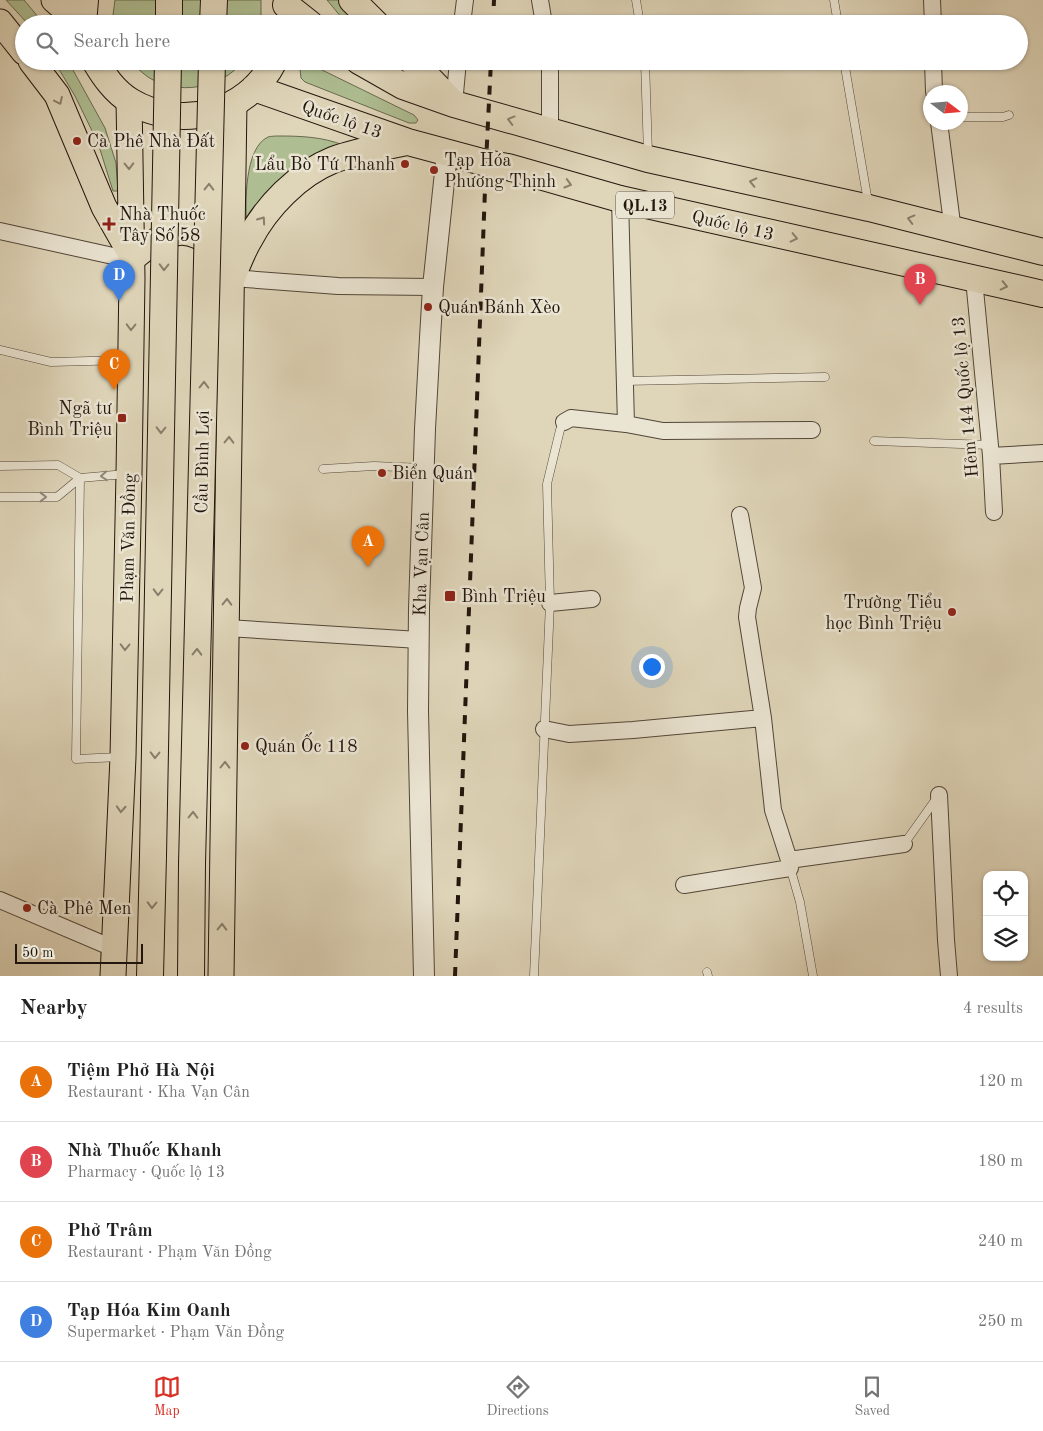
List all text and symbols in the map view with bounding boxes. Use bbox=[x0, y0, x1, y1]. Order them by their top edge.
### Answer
search box bbox=[15, 15, 1028, 70]
icon: search bbox=[33, 29, 61, 57]
text: Search here bbox=[73, 33, 170, 52]
north arrow bbox=[923, 85, 968, 130]
one-way arrow bbox=[53, 96, 63, 105]
street label: Quốc lộ 13 bbox=[299, 97, 385, 142]
one-way arrow bbox=[506, 115, 515, 126]
place label: Cà Phê Nhà Đất bbox=[87, 132, 215, 151]
marker: Cà Phê Nhà Đất bbox=[71, 135, 83, 147]
place label: Tạp Hóa Phương Thịnh bbox=[444, 152, 556, 191]
place label: Lẩu Bò Tứ Thanh bbox=[254, 154, 395, 174]
marker: Lẩu Bò Tứ Thanh bbox=[399, 158, 411, 170]
one-way arrow bbox=[124, 163, 134, 171]
marker: Tạp Hóa Phương Thịnh bbox=[428, 164, 440, 176]
one-way arrow bbox=[748, 177, 757, 188]
one-way arrow bbox=[564, 179, 572, 189]
one-way arrow bbox=[204, 183, 214, 191]
road number: QL.13 bbox=[616, 192, 674, 218]
place label: Nhà Thuốc Tây Số 58 bbox=[119, 205, 206, 245]
street label: Quốc lộ 13 bbox=[690, 207, 776, 244]
one-way arrow bbox=[907, 215, 915, 225]
one-way arrow bbox=[256, 216, 265, 225]
marker: Nhà Thuốc Tây Số 58 bbox=[103, 218, 115, 230]
one-way arrow bbox=[790, 233, 799, 243]
pin: D bbox=[103, 260, 135, 301]
one-way arrow bbox=[159, 264, 169, 272]
pin: B bbox=[904, 264, 936, 305]
one-way arrow bbox=[1000, 280, 1009, 291]
place label: Quán Bánh Xèo bbox=[438, 299, 561, 317]
marker: Quán Bánh Xèo bbox=[422, 301, 434, 313]
street label: Hẻm 144 Quốc lộ 13 bbox=[949, 315, 982, 478]
one-way arrow bbox=[126, 323, 136, 331]
pin: C bbox=[98, 349, 130, 390]
one-way arrow bbox=[199, 381, 209, 388]
place label: Ngã tư Bình Triệu bbox=[27, 400, 112, 439]
street label: Cầu Bình Lợi bbox=[190, 410, 213, 514]
marker: Ngã tư Bình Triệu bbox=[116, 412, 128, 424]
one-way arrow bbox=[156, 426, 166, 434]
one-way arrow bbox=[224, 436, 234, 444]
place label: Biển Quán bbox=[392, 463, 473, 483]
marker: Biển Quán bbox=[376, 467, 388, 479]
one-way arrow bbox=[100, 470, 108, 481]
street label: Phạm Văn Đồng bbox=[116, 473, 139, 603]
one-way arrow bbox=[40, 492, 48, 502]
street label: Kha Vạn Cân bbox=[411, 511, 433, 617]
pin: A bbox=[352, 526, 384, 567]
place label: Bình Triệu bbox=[461, 588, 546, 606]
one-way arrow bbox=[153, 589, 163, 597]
marker: Bình Triệu bbox=[443, 589, 457, 603]
place label: Trường Tiểu học Bình Triệu bbox=[826, 592, 942, 633]
one-way arrow bbox=[222, 598, 232, 606]
marker: Trường Tiểu học Bình Triệu bbox=[946, 606, 958, 618]
one-way arrow bbox=[120, 643, 131, 651]
one-way arrow bbox=[192, 648, 203, 656]
your location bbox=[639, 654, 665, 680]
place label: Quán Ốc 118 bbox=[255, 732, 358, 756]
marker: Quán Ốc 118 bbox=[239, 740, 251, 752]
one-way arrow bbox=[150, 752, 160, 759]
one-way arrow bbox=[219, 761, 230, 769]
one-way arrow bbox=[116, 806, 126, 813]
one-way arrow bbox=[188, 811, 199, 819]
map controls bbox=[983, 871, 1028, 961]
button: locate bbox=[983, 871, 1028, 916]
place label: Cà Phê Men bbox=[37, 900, 132, 918]
marker: Cà Phê Men bbox=[21, 902, 33, 914]
one-way arrow bbox=[147, 902, 157, 909]
button: layers bbox=[983, 916, 1028, 961]
one-way arrow bbox=[217, 923, 227, 931]
scale bar bbox=[15, 941, 142, 964]
text: 50 m bbox=[22, 946, 53, 960]
text: Nearby bbox=[20, 998, 88, 1019]
text: 4 results bbox=[963, 1001, 1023, 1017]
text: Tiệm Phở Hà Nội bbox=[67, 1062, 215, 1081]
text: A bbox=[30, 1074, 42, 1090]
text: 120 m bbox=[978, 1074, 1023, 1090]
text: Restaurant · Kha Vạn Cân bbox=[67, 1085, 250, 1101]
text: Nhà Thuốc Khanh bbox=[67, 1142, 222, 1161]
text: B bbox=[30, 1154, 42, 1170]
text: 180 m bbox=[978, 1154, 1023, 1170]
text: Pharmacy · Quốc lộ 13 bbox=[67, 1165, 225, 1181]
text: Phở Trâm bbox=[67, 1222, 153, 1241]
text: C bbox=[31, 1234, 41, 1250]
text: 240 m bbox=[978, 1234, 1023, 1250]
text: Restaurant · Phạm Văn Đồng bbox=[67, 1245, 272, 1261]
text: Tạp Hóa Kim Oanh bbox=[67, 1302, 231, 1321]
text: D bbox=[30, 1314, 42, 1330]
text: 250 m bbox=[978, 1314, 1023, 1330]
text: Supermarket · Phạm Văn Đồng bbox=[67, 1325, 284, 1341]
tab: Map bbox=[153, 1373, 181, 1420]
tab: Directions bbox=[487, 1373, 549, 1420]
tab: Saved bbox=[854, 1373, 890, 1420]

